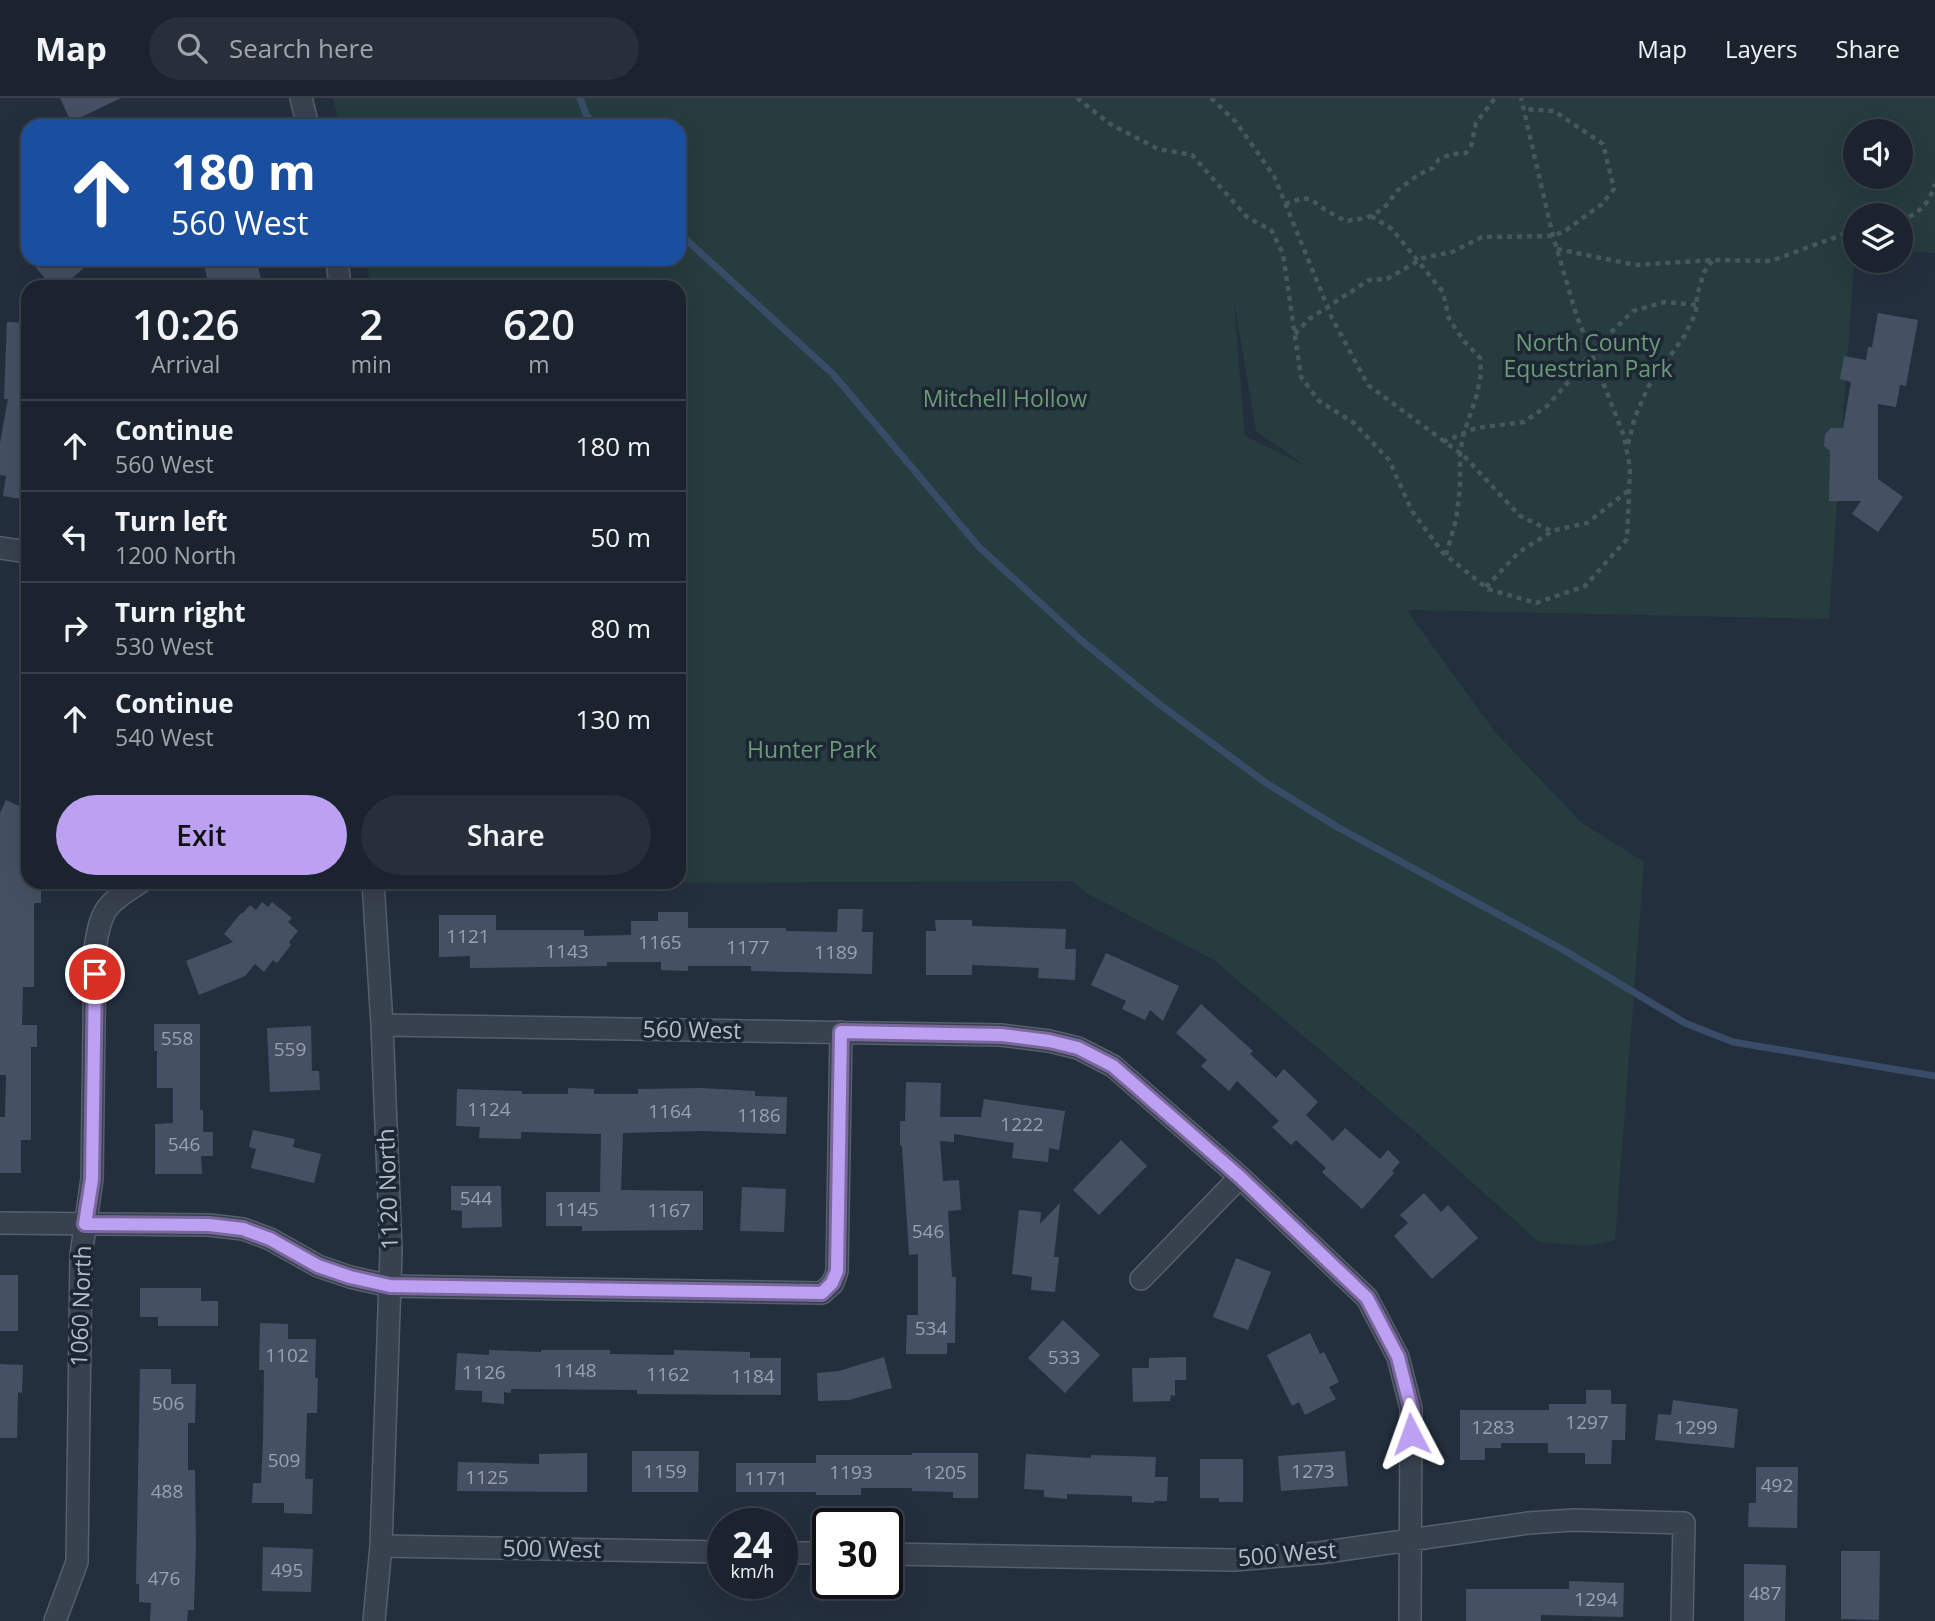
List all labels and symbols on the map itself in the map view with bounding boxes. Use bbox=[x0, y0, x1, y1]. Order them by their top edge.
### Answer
park label: North County Equestrian Park bbox=[1503, 326, 1673, 384]
park label: Mitchell Hollow bbox=[923, 382, 1087, 414]
park label: Hunter Park bbox=[747, 733, 877, 765]
house number: 1121 bbox=[446, 923, 490, 949]
house number: 1165 bbox=[638, 929, 682, 955]
house number: 1177 bbox=[726, 934, 770, 960]
house number: 1143 bbox=[545, 938, 589, 964]
house number: 1189 bbox=[814, 939, 858, 965]
pin bbox=[65, 944, 125, 1004]
street label: 560 West bbox=[642, 1012, 742, 1046]
house number: 558 bbox=[161, 1025, 193, 1051]
house number: 559 bbox=[274, 1036, 306, 1062]
house number: 1124 bbox=[467, 1096, 511, 1122]
house number: 1164 bbox=[648, 1098, 692, 1124]
house number: 1186 bbox=[737, 1102, 781, 1128]
house number: 1222 bbox=[1000, 1111, 1044, 1137]
street label: 1120 North bbox=[369, 1128, 405, 1250]
house number: 546 bbox=[168, 1131, 200, 1157]
house number: 544 bbox=[460, 1185, 492, 1211]
house number: 1145 bbox=[555, 1196, 599, 1222]
house number: 1167 bbox=[647, 1197, 691, 1223]
house number: 546 bbox=[912, 1218, 944, 1244]
street label: 1060 North bbox=[62, 1245, 98, 1367]
house number: 534 bbox=[915, 1315, 947, 1341]
house number: 1102 bbox=[265, 1342, 309, 1368]
house number: 533 bbox=[1048, 1344, 1080, 1370]
house number: 1148 bbox=[553, 1357, 597, 1383]
house number: 1126 bbox=[462, 1359, 506, 1385]
house number: 1162 bbox=[646, 1361, 690, 1387]
house number: 1184 bbox=[731, 1363, 775, 1389]
house number: 506 bbox=[152, 1390, 184, 1416]
position arrow bbox=[1374, 1397, 1448, 1471]
house number: 1297 bbox=[1565, 1409, 1609, 1435]
house number: 1283 bbox=[1471, 1414, 1515, 1440]
house number: 1299 bbox=[1674, 1414, 1718, 1440]
house number: 509 bbox=[268, 1447, 300, 1473]
house number: 1159 bbox=[643, 1458, 687, 1484]
house number: 1273 bbox=[1291, 1458, 1335, 1484]
house number: 1193 bbox=[829, 1459, 873, 1485]
house number: 1205 bbox=[923, 1459, 967, 1485]
house number: 1125 bbox=[465, 1464, 509, 1490]
house number: 1171 bbox=[744, 1465, 788, 1491]
house number: 492 bbox=[1761, 1472, 1793, 1498]
house number: 488 bbox=[151, 1478, 183, 1504]
speed limit sign: 30 bbox=[812, 1508, 903, 1599]
street label: 500 West bbox=[502, 1531, 602, 1565]
street label: 500 West bbox=[1236, 1533, 1337, 1573]
house number: 495 bbox=[271, 1557, 303, 1583]
house number: 476 bbox=[148, 1565, 180, 1591]
house number: 487 bbox=[1749, 1580, 1781, 1606]
house number: 1294 bbox=[1574, 1586, 1618, 1612]

